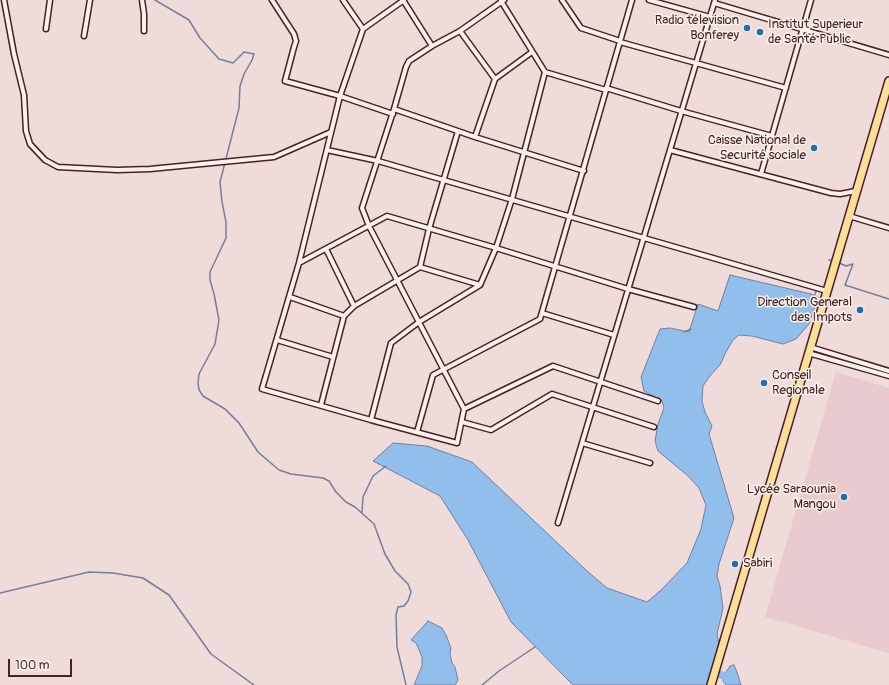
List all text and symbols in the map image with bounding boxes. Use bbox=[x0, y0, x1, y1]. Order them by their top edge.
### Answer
place label: Radio télevision Bonferey bbox=[655, 13, 739, 44]
place label: Institut Superieur de Santé Public bbox=[768, 17, 863, 48]
marker: Radio télevision Bonferey bbox=[742, 23, 752, 33]
marker: Institut Superieur de Santé Public bbox=[755, 27, 765, 37]
place label: Caisse National de Securité sociale bbox=[708, 133, 806, 164]
marker: Caisse National de Securité sociale bbox=[809, 143, 819, 153]
place label: Direction General des Impots bbox=[757, 295, 852, 326]
marker: Direction General des Impots bbox=[855, 305, 865, 315]
place label: Conseil Regionale bbox=[772, 368, 825, 399]
marker: Conseil Regionale bbox=[759, 378, 769, 388]
place label: Lycée Saraounia Mangou bbox=[747, 482, 836, 513]
marker: Lycée Saraounia Mangou bbox=[839, 492, 849, 502]
place label: Sabiri bbox=[743, 556, 772, 572]
marker: Sabiri bbox=[730, 559, 740, 569]
scale bar bbox=[10, 651, 74, 677]
text: 100 m bbox=[15, 658, 49, 673]

